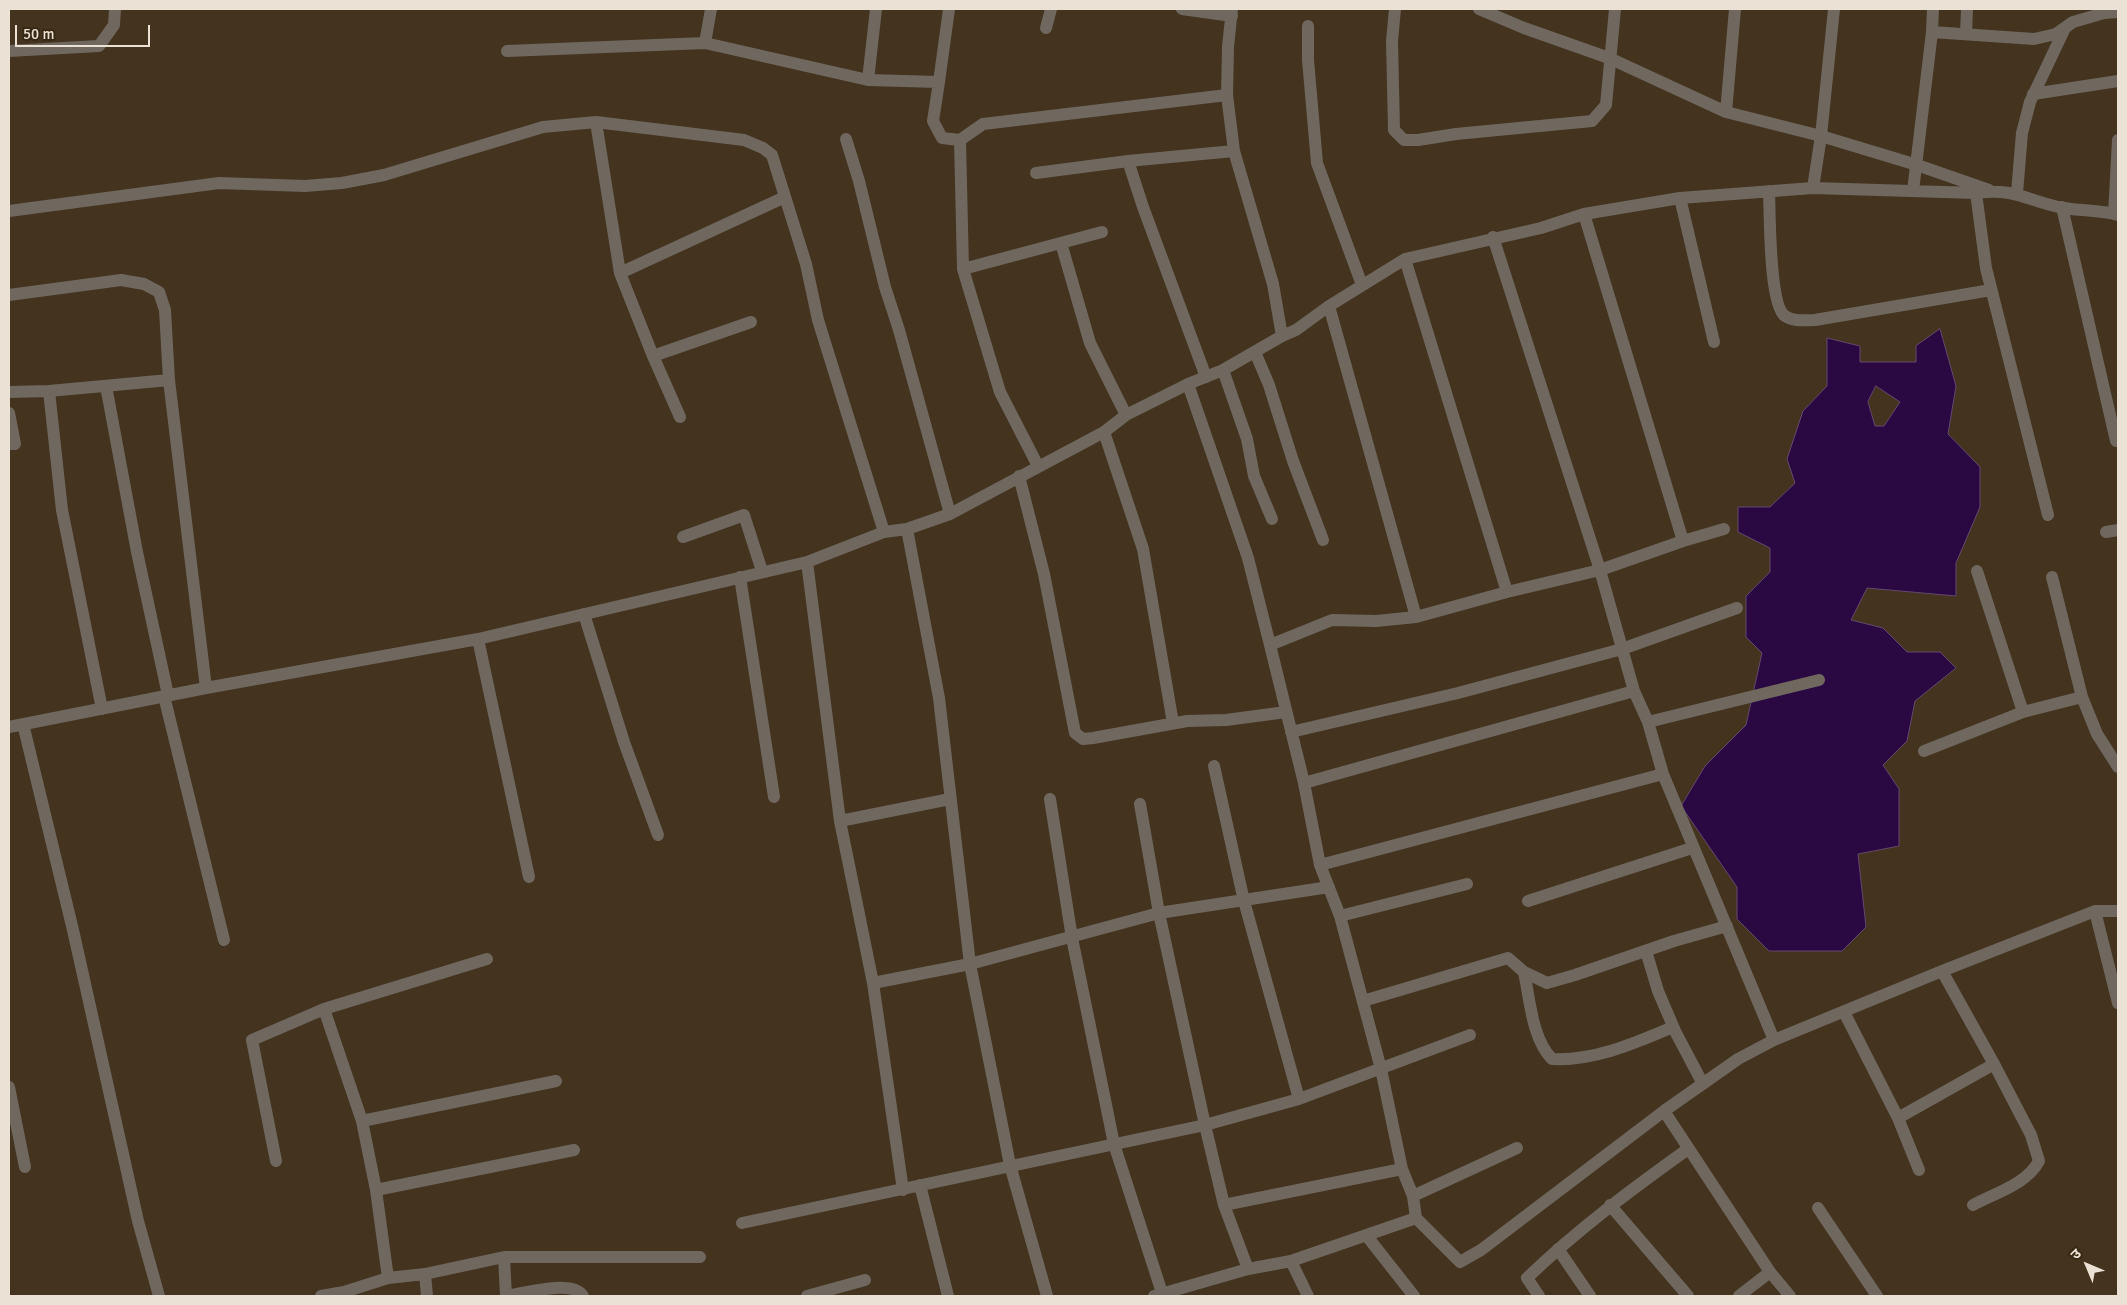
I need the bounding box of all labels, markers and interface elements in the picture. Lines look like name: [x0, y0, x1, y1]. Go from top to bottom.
scale bar: [18, 15, 152, 47]
text: 50 m: [23, 25, 54, 43]
north arrow: [2062, 1240, 2112, 1290]
text: उ: [2067, 1245, 2085, 1263]

